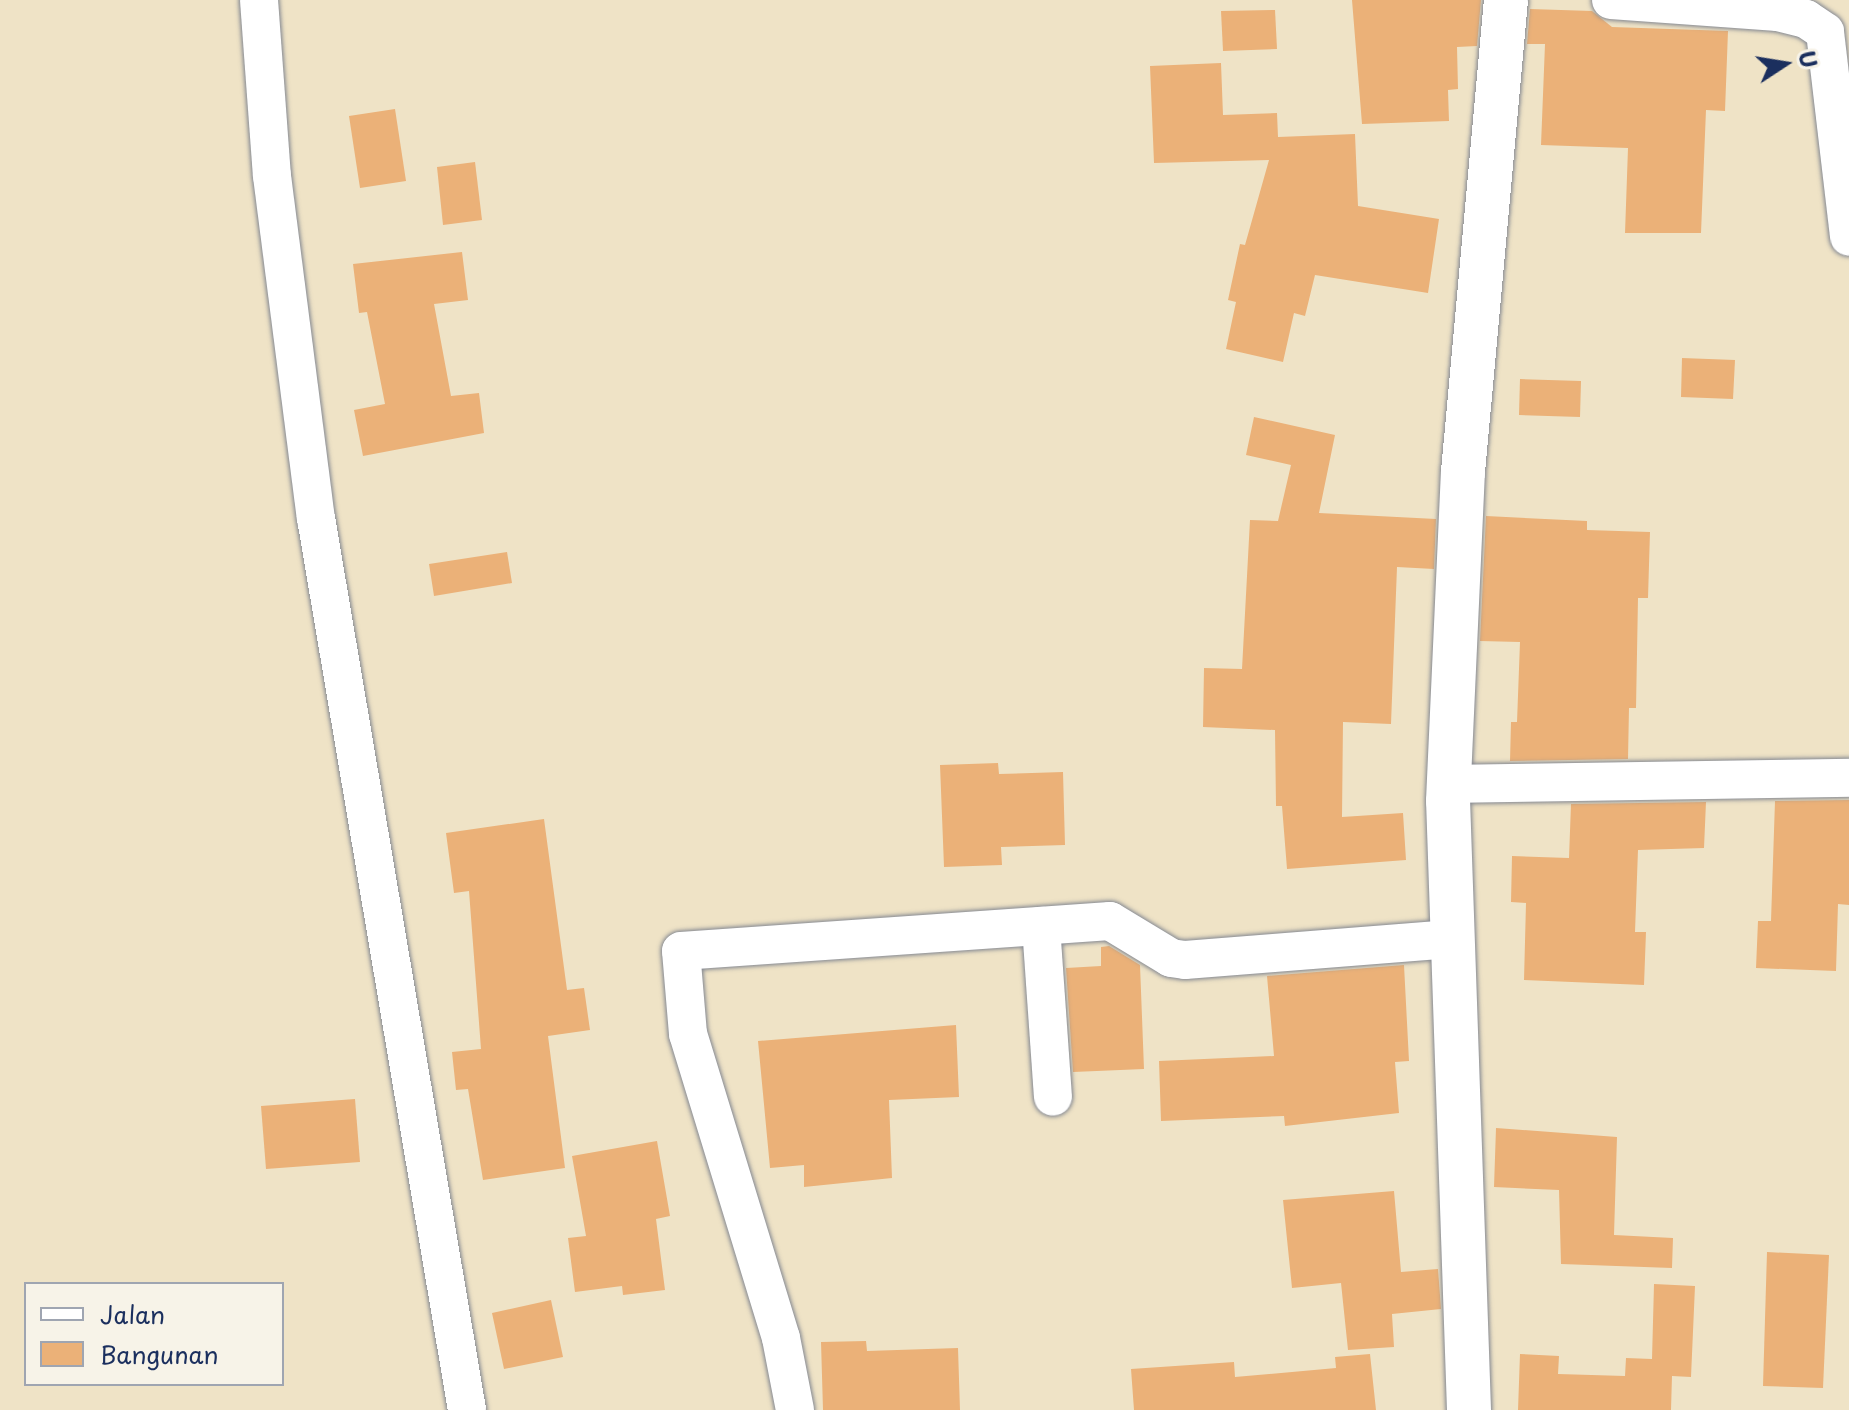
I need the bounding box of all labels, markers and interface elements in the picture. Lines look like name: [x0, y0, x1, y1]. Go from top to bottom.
north arrow: [1745, 24, 1825, 104]
text: U: [1791, 47, 1827, 71]
legend: [24, 1282, 284, 1386]
text: Jalan: [100, 1296, 165, 1332]
text: Bangunan: [100, 1336, 219, 1372]

